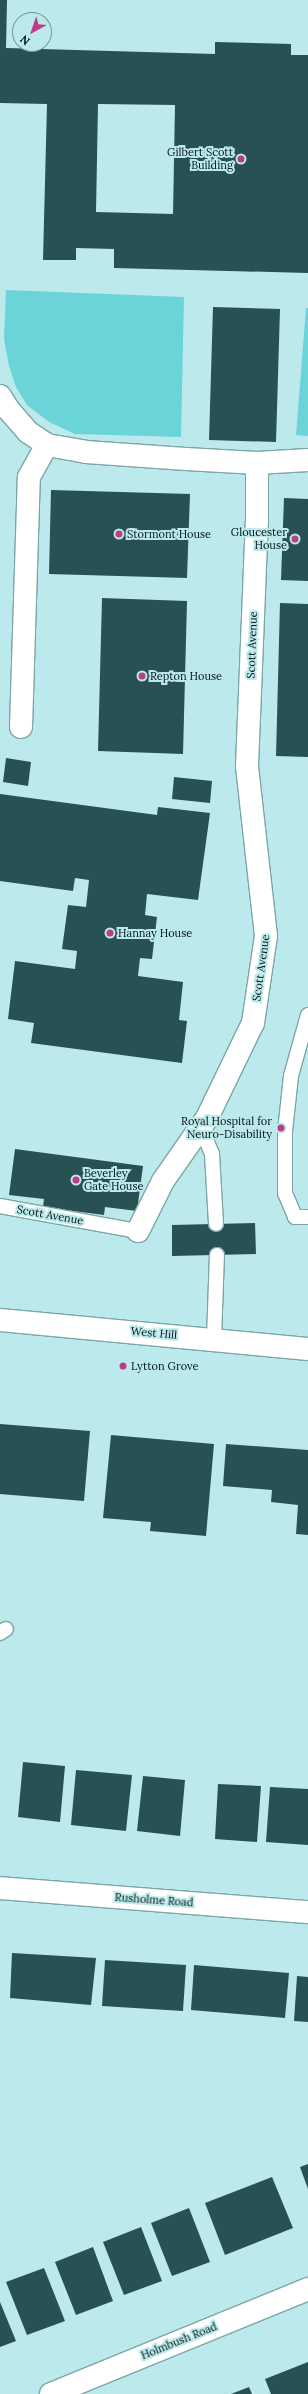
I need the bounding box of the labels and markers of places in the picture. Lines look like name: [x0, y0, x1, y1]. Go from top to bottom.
place label: Gilbert Scott Building: [167, 146, 233, 172]
marker: Gilbert Scott Building: [236, 154, 246, 164]
place label: Gloucester House: [231, 526, 287, 552]
place label: Stormont House: [127, 527, 211, 541]
marker: Stormont House: [114, 529, 124, 539]
marker: Gloucester House: [290, 534, 300, 544]
place label: Repton House: [150, 669, 222, 683]
marker: Repton House: [137, 671, 147, 681]
place label: Hannay House: [118, 926, 192, 940]
marker: Hannay House: [105, 928, 115, 938]
place label: Royal Hospital for Neuro-Disability: [181, 1115, 272, 1141]
marker: Royal Hospital for Neuro-Disability: [275, 1122, 287, 1134]
place label: Beverley Gate House: [84, 1167, 143, 1193]
marker: Beverley Gate House: [71, 1175, 81, 1185]
place label: Lytton Grove: [131, 1359, 198, 1373]
marker: Lytton Grove: [118, 1361, 128, 1371]

